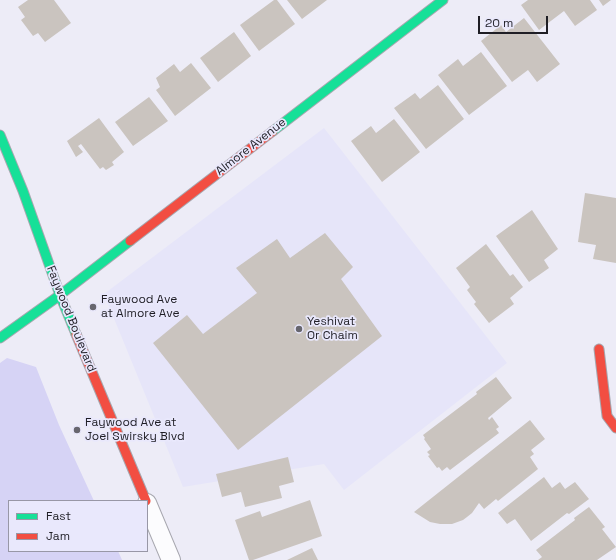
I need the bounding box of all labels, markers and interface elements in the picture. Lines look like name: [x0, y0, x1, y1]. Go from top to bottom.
scale bar: [480, 8, 550, 34]
text: 20 m: [485, 15, 513, 31]
street label: Almore Avenue: [213, 115, 289, 179]
street label: Faywood Boulevard: [43, 264, 99, 374]
place label: Faywood Ave at Almore Ave: [101, 293, 180, 321]
marker: Faywood Ave at Almore Ave: [88, 302, 98, 312]
place label: Yeshivat Or Chaim: [307, 315, 358, 343]
marker: Yeshivat Or Chaim: [294, 324, 304, 334]
place label: Faywood Ave at Joel Swirsky Blvd: [85, 416, 185, 444]
marker: Faywood Ave at Joel Swirsky Blvd: [72, 425, 82, 435]
legend: [8, 500, 148, 552]
text: Fast: [46, 508, 71, 524]
text: Jam: [46, 528, 70, 544]

